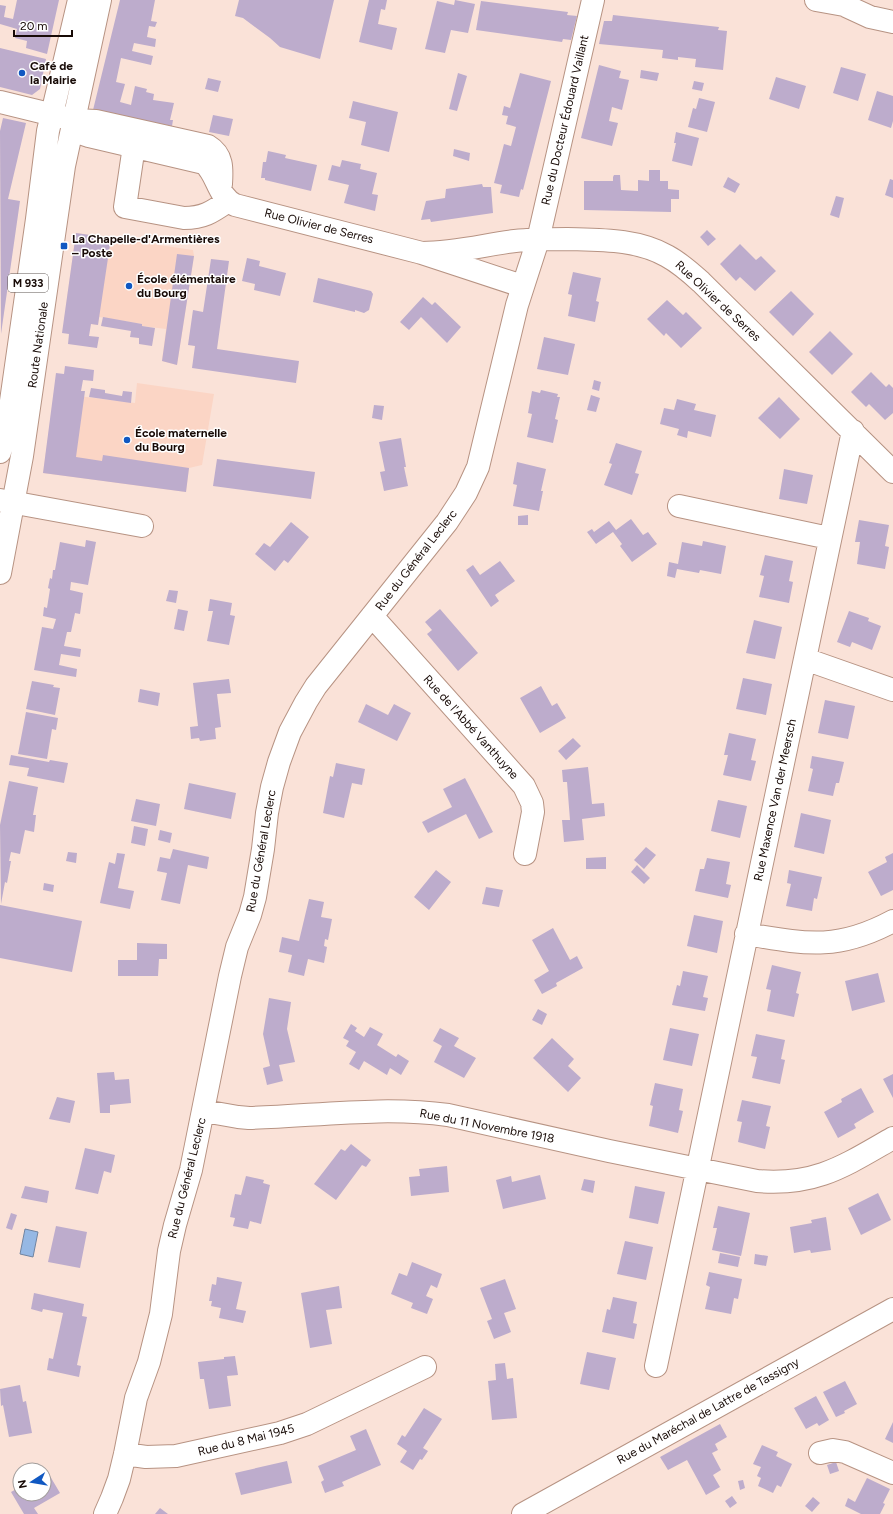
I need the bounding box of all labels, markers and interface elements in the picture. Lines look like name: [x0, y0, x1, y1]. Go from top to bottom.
scale bar: [14, 12, 72, 38]
text: 20 m: [20, 19, 48, 33]
street label: Rue du Docteur Édouard Vaillant: [539, 33, 592, 206]
place label: Café de la Mairie: [30, 59, 77, 87]
marker: Café de la Mairie: [17, 68, 27, 78]
street label: Rue Olivier de Serres: [263, 206, 375, 246]
place label: La Chapelle-d'Armentières – Poste: [72, 232, 220, 260]
marker: La Chapelle-d'Armentières – Poste: [59, 241, 69, 251]
street label: Rue Olivier de Serres: [672, 258, 764, 345]
place label: École élémentaire du Bourg: [137, 272, 236, 300]
road number: M 933: [8, 274, 48, 292]
marker: École élémentaire du Bourg: [124, 281, 134, 291]
street label: Route Nationale: [25, 301, 51, 389]
place label: École maternelle du Bourg: [135, 426, 227, 454]
marker: École maternelle du Bourg: [122, 435, 132, 445]
street label: Rue du Général Leclerc: [372, 506, 460, 613]
street label: Rue de l'Abbé Vanthuyne: [421, 672, 522, 782]
street label: Rue Maxence Van der Meersch: [751, 717, 799, 882]
street label: Rue du Général Leclerc: [243, 788, 279, 913]
street label: Rue du 11 Novembre 1918: [418, 1106, 556, 1146]
street label: Rue du Général Leclerc: [165, 1116, 209, 1240]
street label: Rue du Maréchal de Lattre de Tassigny: [614, 1355, 802, 1467]
street label: Rue du 8 Mai 1945: [196, 1421, 296, 1459]
north arrow: [12, 1462, 52, 1502]
text: N: [15, 1478, 30, 1489]

